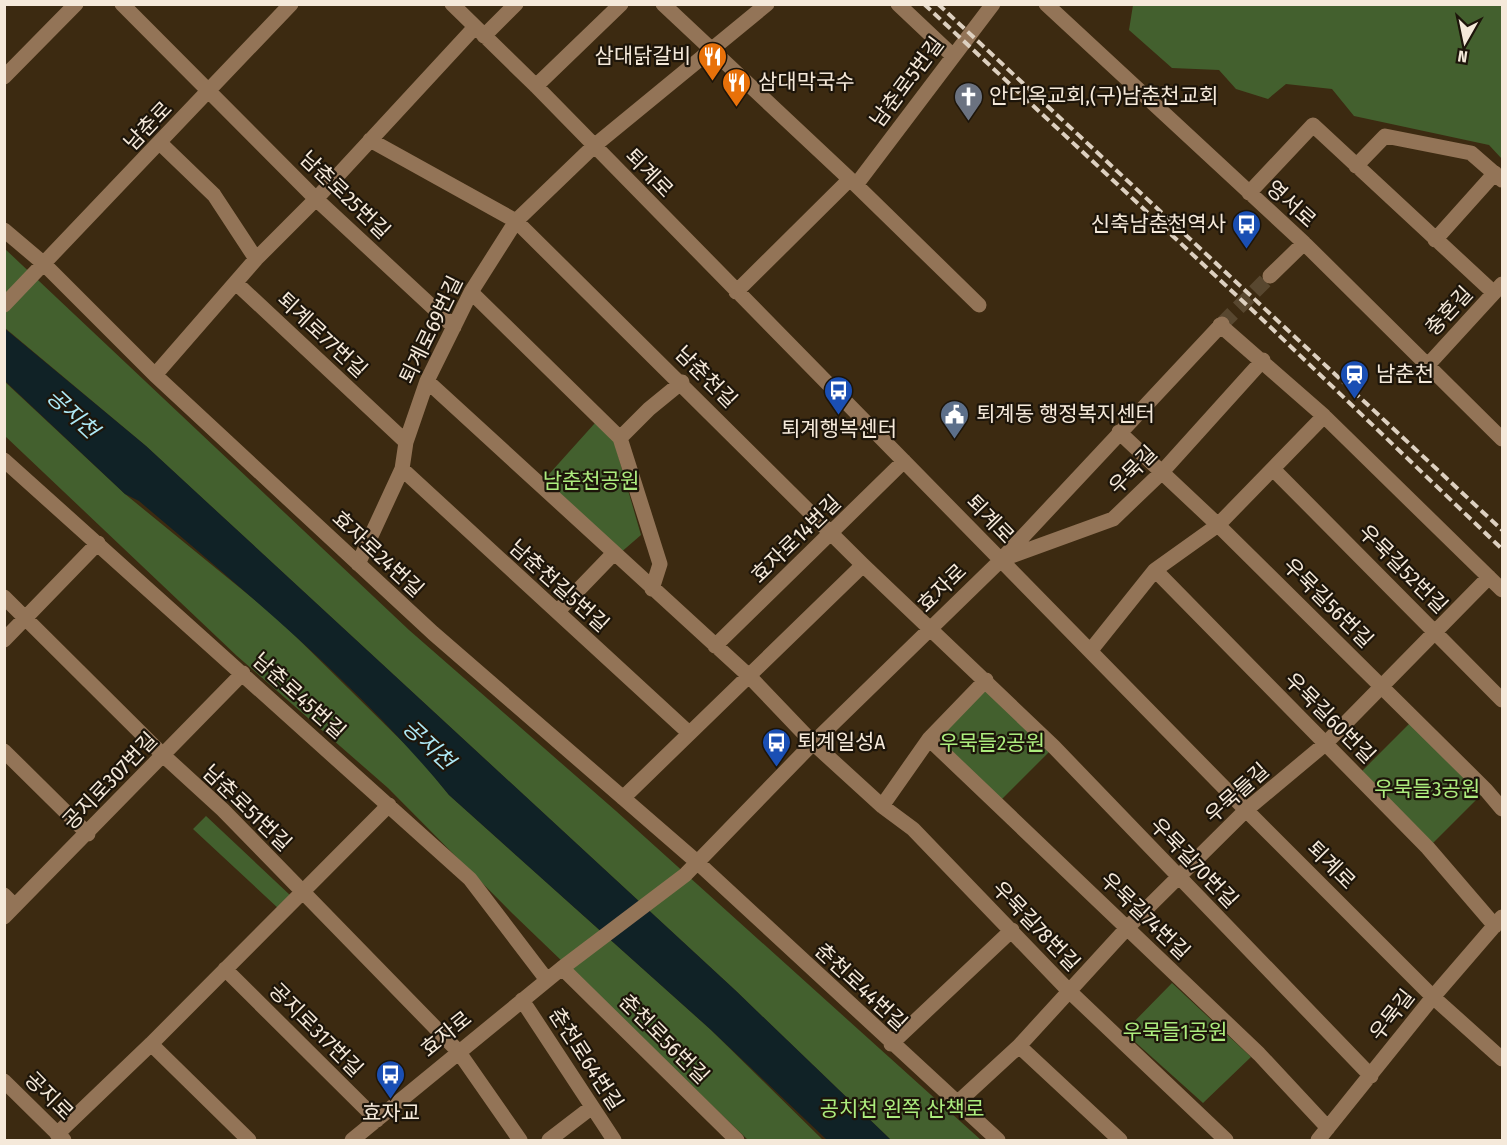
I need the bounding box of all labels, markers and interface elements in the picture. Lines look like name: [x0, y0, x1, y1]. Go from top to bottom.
north arrow: [1435, 12, 1495, 72]
street label: 남춘로5번길: [865, 32, 949, 132]
restaurant icon: 삼대닭갈비: [696, 40, 728, 82]
place label: 삼대닭갈비: [594, 43, 691, 69]
text: N: [1457, 46, 1469, 66]
restaurant icon: 삼대막국수: [721, 66, 753, 108]
place label: 삼대막국수: [758, 69, 855, 95]
church icon: 안디옥교회,(구)남춘천교회: [952, 80, 984, 122]
place label: 안디옥교회,(구)남춘천교회: [989, 83, 1218, 109]
street label: 남춘로: [119, 96, 177, 156]
street label: 퇴계로: [620, 143, 678, 203]
street label: 남춘로25번길: [294, 146, 396, 244]
street label: 영서로: [1261, 175, 1321, 233]
bus stop icon: 신축남춘천역사: [1231, 208, 1263, 250]
place label: 신축남춘천역사: [1091, 211, 1226, 237]
street label: 퇴계로69번길: [394, 272, 468, 388]
street label: 충혼길: [1420, 281, 1478, 341]
street label: 퇴계로77번길: [272, 287, 372, 383]
street label: 남춘천길: [669, 340, 743, 414]
station icon: 남춘천: [1339, 358, 1371, 400]
place label: 남춘천: [1376, 361, 1434, 387]
bus stop icon: 퇴계행복센터: [823, 374, 855, 416]
water label: 공지천: [41, 383, 106, 446]
public building icon: 퇴계동 행정복지센터: [939, 398, 971, 440]
place label: 퇴계동 행정복지센터: [976, 401, 1155, 427]
place label: 퇴계행복센터: [781, 416, 897, 442]
street label: 우묵길: [1103, 440, 1163, 500]
park label: 남춘천공원: [543, 468, 639, 494]
street label: 퇴계로: [961, 489, 1019, 549]
street label: 효자로14번길: [746, 490, 846, 588]
street label: 효자로24번길: [327, 505, 429, 603]
street label: 우묵길52번길: [1353, 519, 1453, 619]
street label: 남춘천길5번길: [504, 534, 614, 638]
street label: 우묵길56번길: [1278, 553, 1378, 653]
street label: 효자로: [912, 559, 972, 617]
street label: 남춘로45번길: [247, 647, 351, 745]
street label: 우묵길60번길: [1279, 667, 1381, 769]
water label: 공지천: [397, 714, 462, 777]
bus stop icon: 퇴계일성A: [760, 726, 792, 768]
street label: 공지로307번길: [57, 727, 163, 835]
place label: 퇴계일성A: [797, 729, 885, 755]
park label: 우묵들2공원: [939, 730, 1045, 756]
street label: 우묵들길: [1200, 757, 1274, 829]
street label: 남춘로51번길: [197, 759, 297, 857]
park label: 우묵들3공원: [1374, 776, 1480, 802]
street label: 우묵길70번길: [1144, 812, 1244, 914]
street label: 퇴계로: [1301, 835, 1361, 895]
street label: 우묵길74번길: [1095, 867, 1195, 965]
street label: 우묵길78번길: [987, 876, 1085, 976]
street label: 춘천로44번길: [809, 938, 913, 1036]
street label: 공지로317번길: [264, 978, 368, 1082]
street label: 우묵길: [1364, 984, 1420, 1046]
street label: 춘천로56번길: [614, 989, 714, 1089]
street label: 춘천로64번길: [543, 1003, 629, 1115]
street label: 효자로: [415, 1006, 477, 1062]
park label: 우묵들1공원: [1123, 1019, 1227, 1045]
bus stop icon: 효자교: [375, 1058, 407, 1100]
street label: 공지로: [19, 1066, 79, 1126]
park label: 공치천 왼쪽 산책로: [820, 1096, 984, 1122]
place label: 효자교: [362, 1100, 420, 1126]

